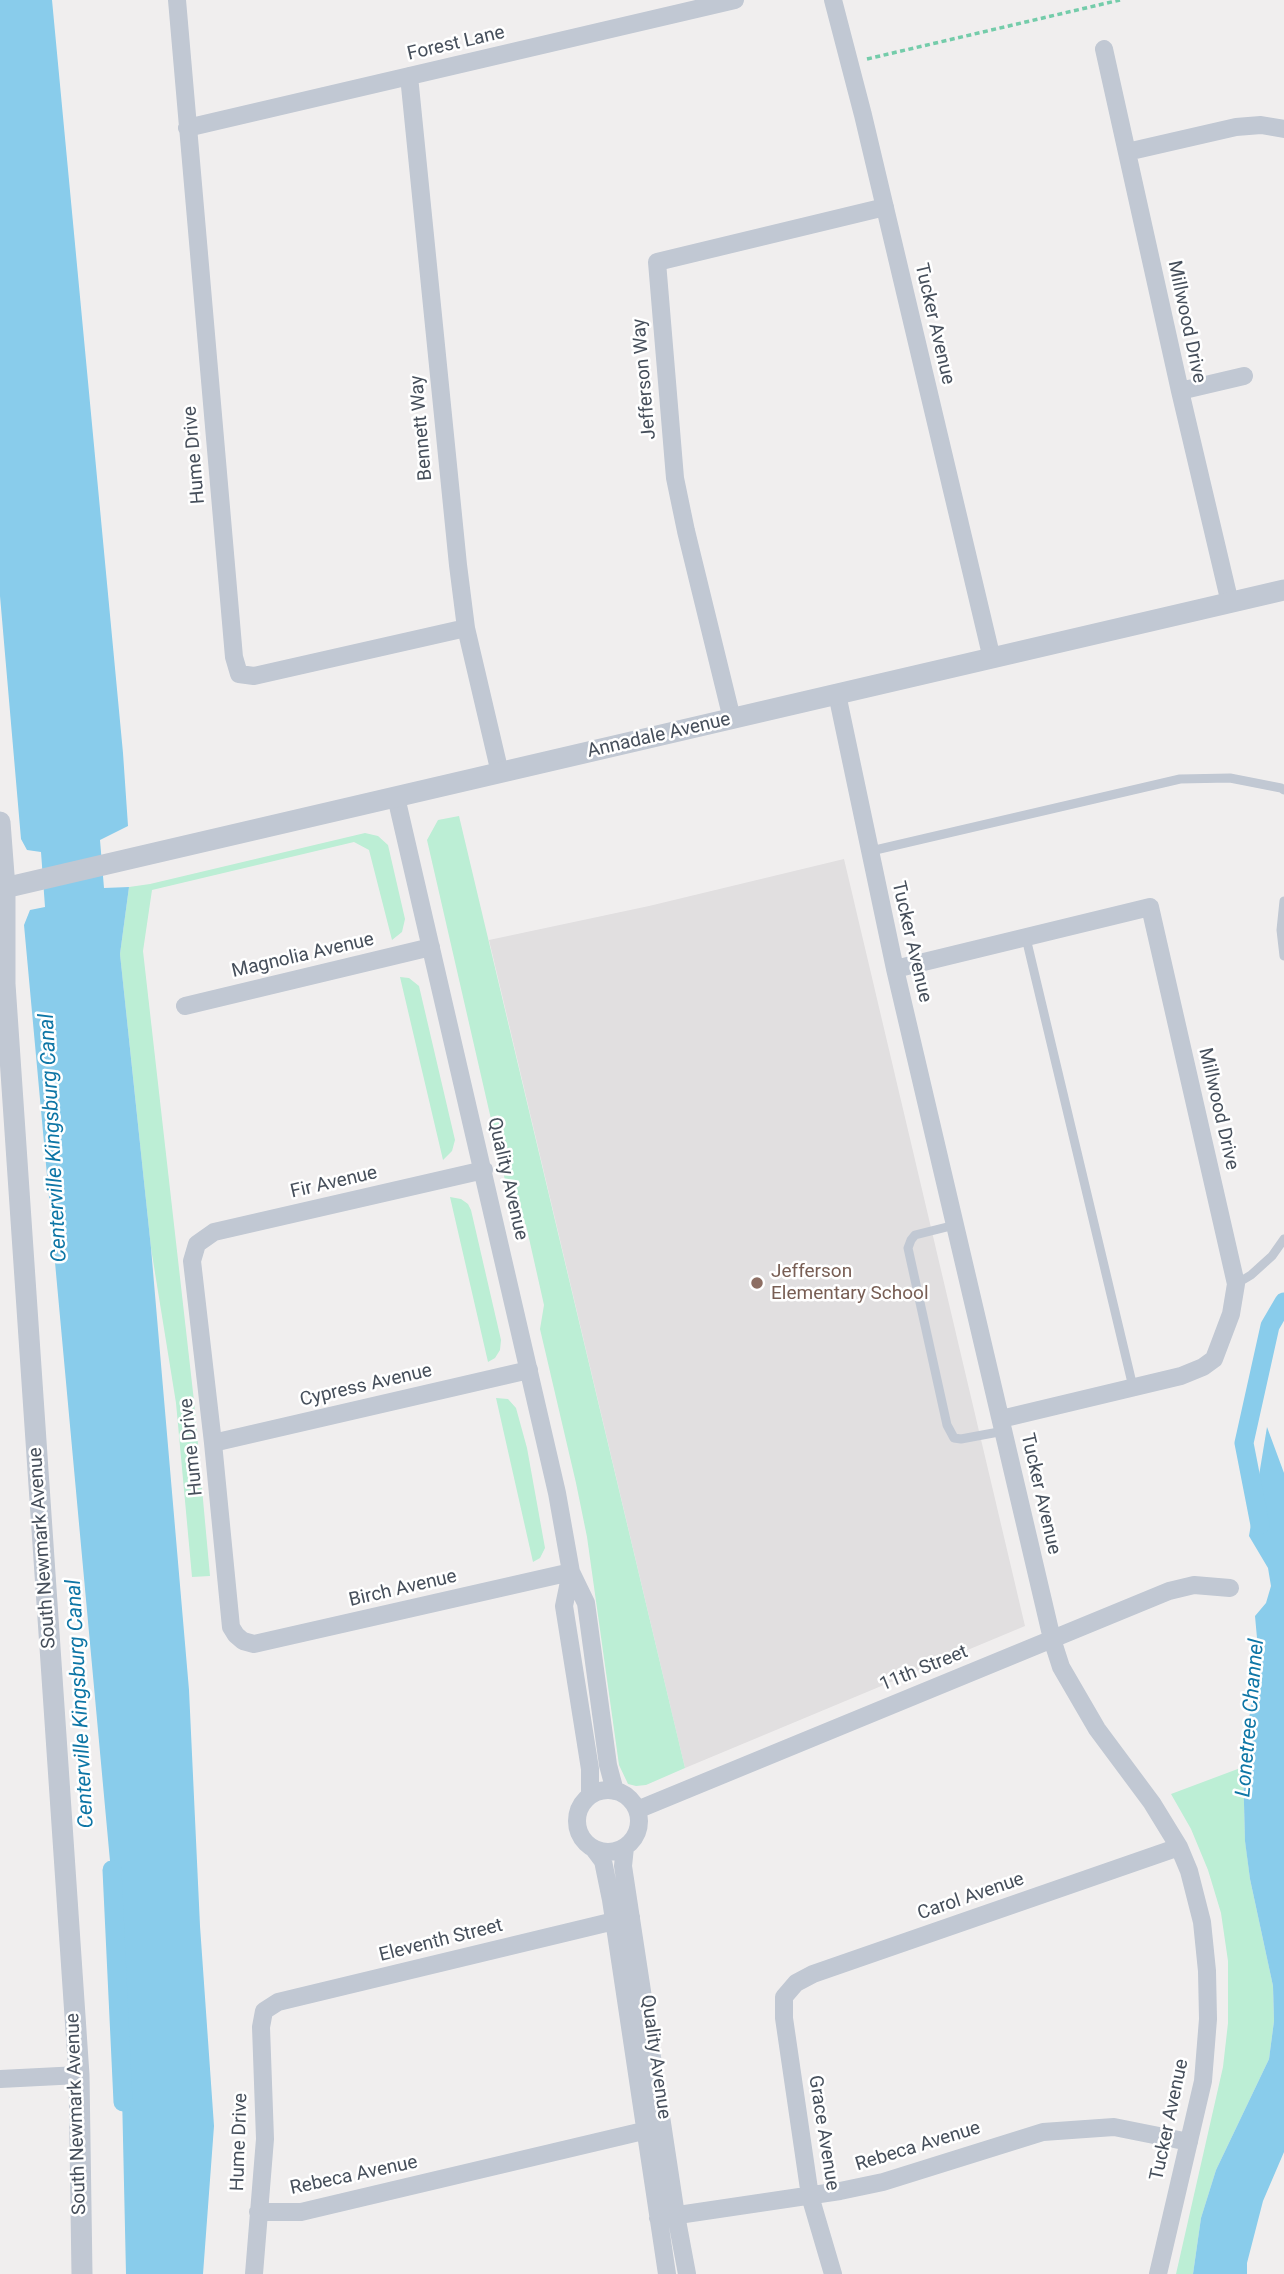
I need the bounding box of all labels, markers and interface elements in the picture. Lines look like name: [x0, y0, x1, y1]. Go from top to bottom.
street label: Forest Lane: [405, 22, 507, 66]
street label: Millwood Drive: [1162, 259, 1210, 385]
street label: Tucker Avenue: [909, 261, 959, 387]
street label: Jefferson Way: [628, 317, 662, 441]
street label: Bennett Way: [406, 374, 438, 482]
street label: Hume Drive: [179, 405, 211, 505]
street label: Annadale Avenue: [585, 708, 733, 764]
street label: Tucker Avenue: [886, 879, 936, 1005]
street label: Magnolia Avenue: [230, 929, 376, 983]
water label: Centerville Kingsburg Canal: [35, 1013, 73, 1263]
street label: Millwood Drive: [1193, 1046, 1243, 1172]
street label: Quality Avenue: [482, 1115, 532, 1243]
street label: Fir Avenue: [288, 1162, 380, 1204]
place label: Jefferson Elementary School: [771, 1261, 929, 1305]
marker: Jefferson Elementary School: [749, 1275, 765, 1291]
street label: Cypress Avenue: [298, 1360, 434, 1412]
street label: Hume Drive: [176, 1397, 208, 1497]
street label: Tucker Avenue: [1015, 1431, 1065, 1557]
street label: South Newmark Avenue: [25, 1447, 61, 1649]
street label: Birch Avenue: [347, 1566, 459, 1612]
water label: Centerville Kingsburg Canal: [62, 1579, 100, 1829]
water label: Lonetree Channel: [1232, 1638, 1270, 1798]
street label: 11th Street: [877, 1641, 971, 1697]
street label: Carol Avenue: [915, 1868, 1027, 1926]
street label: Eleventh Street: [377, 1915, 505, 1967]
street label: Quality Avenue: [635, 1993, 675, 2121]
street label: South Newmark Avenue: [62, 2013, 92, 2215]
street label: Tucker Avenue: [1146, 2057, 1194, 2183]
street label: Grace Avenue: [803, 2074, 843, 2192]
street label: Hume Drive: [227, 2093, 253, 2191]
street label: Rebeca Avenue: [853, 2117, 983, 2177]
street label: Rebeca Avenue: [288, 2151, 420, 2201]

